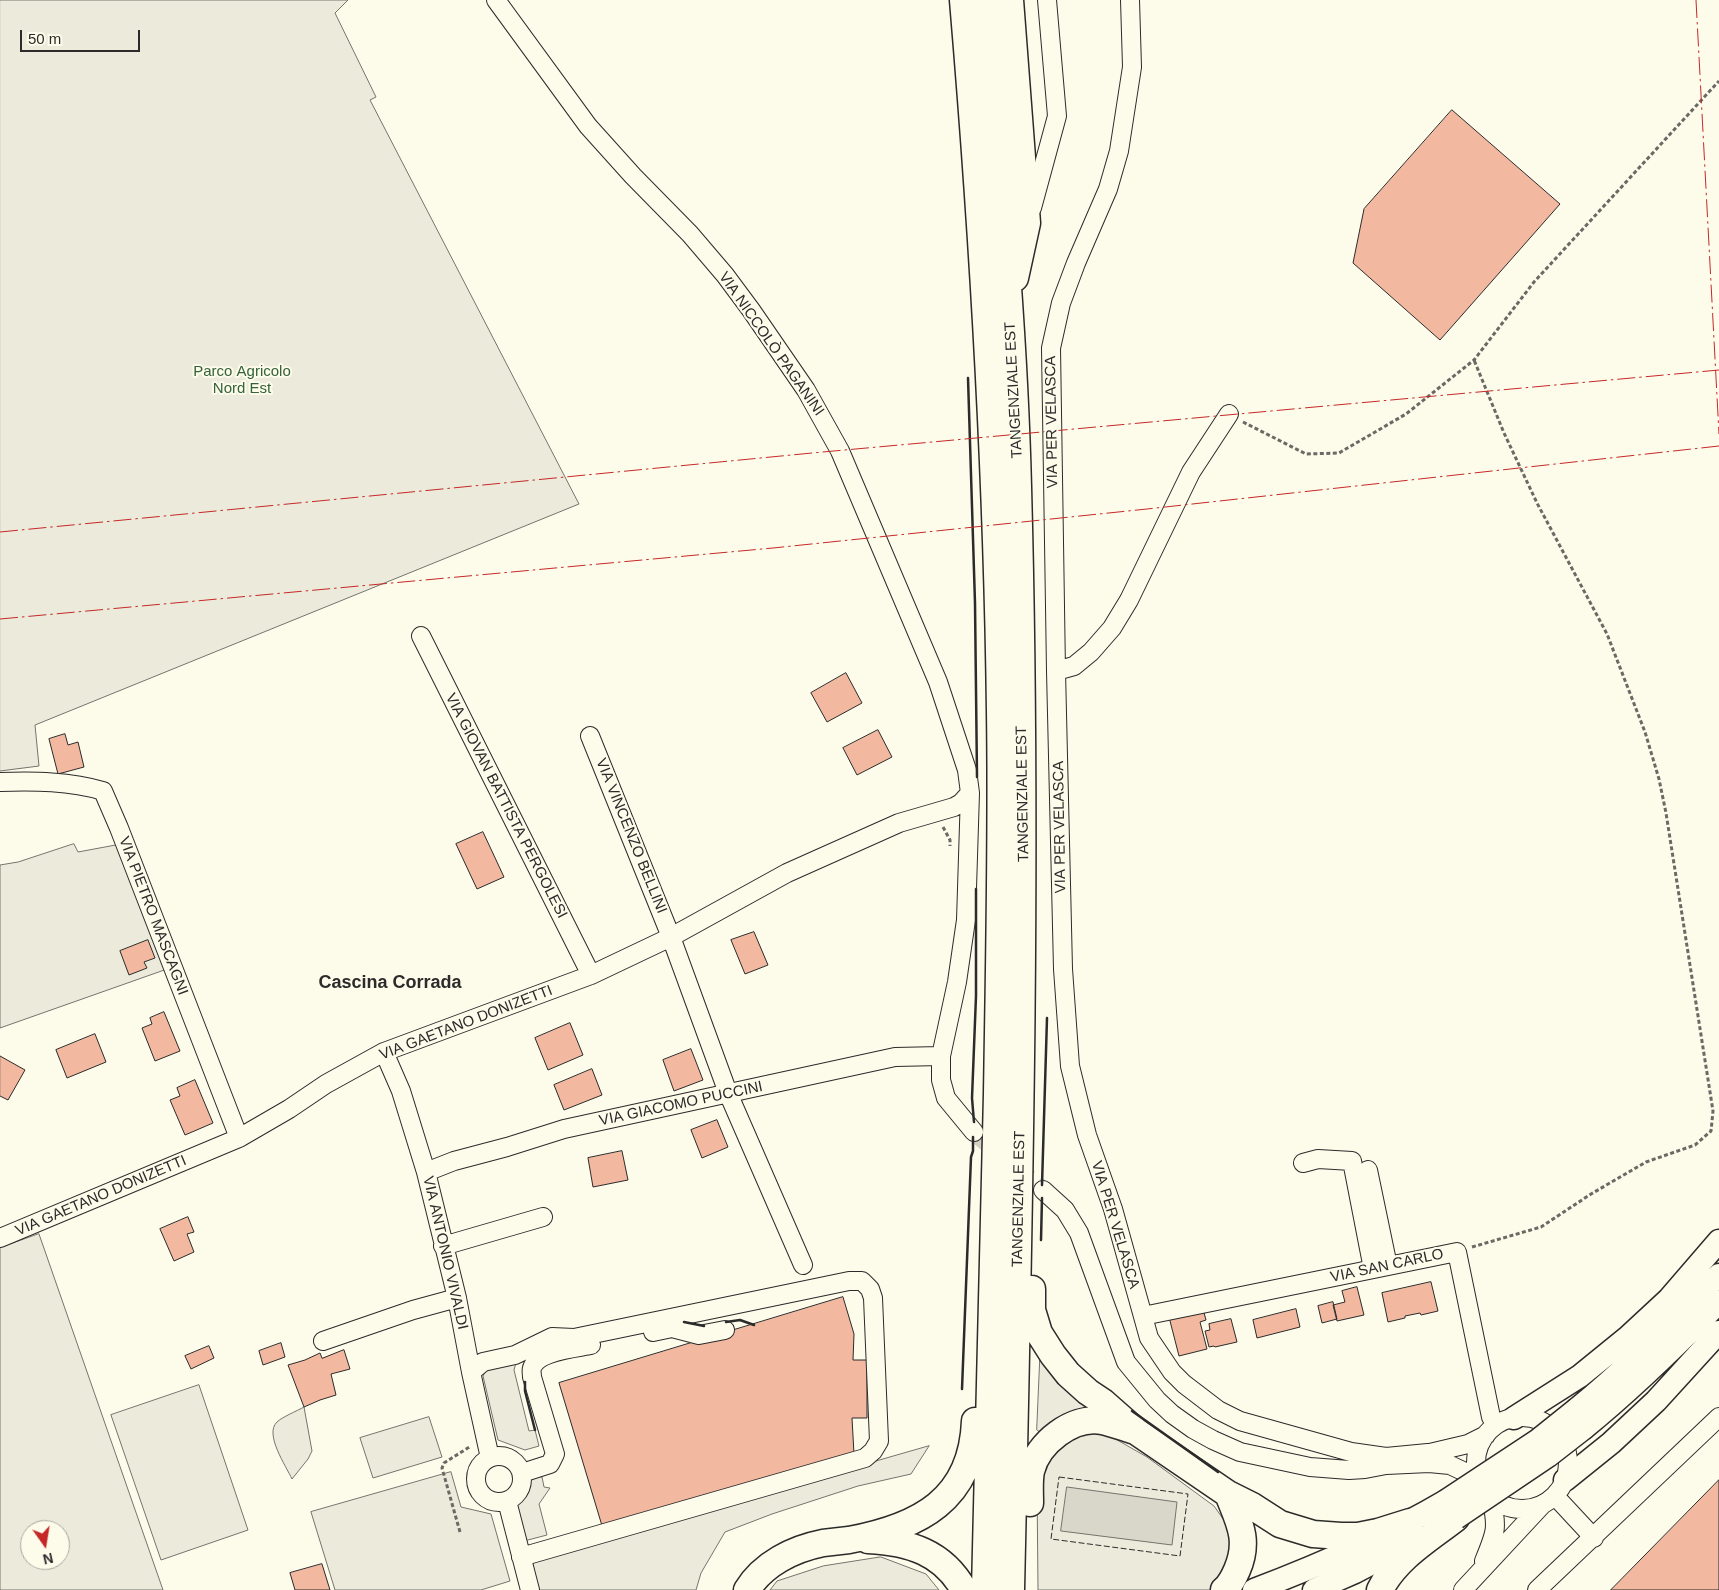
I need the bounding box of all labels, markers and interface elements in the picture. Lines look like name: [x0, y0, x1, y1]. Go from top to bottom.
scale bar: [22, 20, 142, 52]
text: 50 m: [28, 30, 61, 47]
street label: VIA NICCOLÒ PAGANINI: [714, 269, 828, 419]
street label: TANGENZIALE EST: [1001, 321, 1027, 459]
street label: VIA PER VELASCA: [1042, 356, 1062, 488]
park label: Parco Agricolo Nord Est: [193, 363, 291, 398]
street label: VIA GIOVAN BATTISTA PERGOLESI: [441, 691, 571, 921]
street label: TANGENZIALE EST: [1013, 726, 1033, 862]
street label: VIA VINCENZO BELLINI: [592, 756, 670, 916]
street label: VIA PER VELASCA: [1050, 761, 1070, 893]
street label: VIA PIETRO MASCAGNI: [114, 834, 192, 998]
district label: Cascina Corrada: [318, 972, 462, 994]
street label: VIA GAETANO DONIZETTI: [377, 982, 555, 1064]
street label: VIA GIACOMO PUCCINI: [598, 1078, 764, 1130]
street label: TANGENZIALE EST: [1009, 1131, 1029, 1267]
street label: VIA GAETANO DONIZETTI: [13, 1152, 189, 1240]
street label: VIA PER VELASCA: [1087, 1159, 1143, 1291]
street label: VIA ANTONIO VIVALDI: [419, 1174, 471, 1332]
street label: VIA SAN CARLO: [1329, 1245, 1445, 1287]
north arrow: [20, 1520, 70, 1570]
text: N: [41, 1550, 55, 1568]

